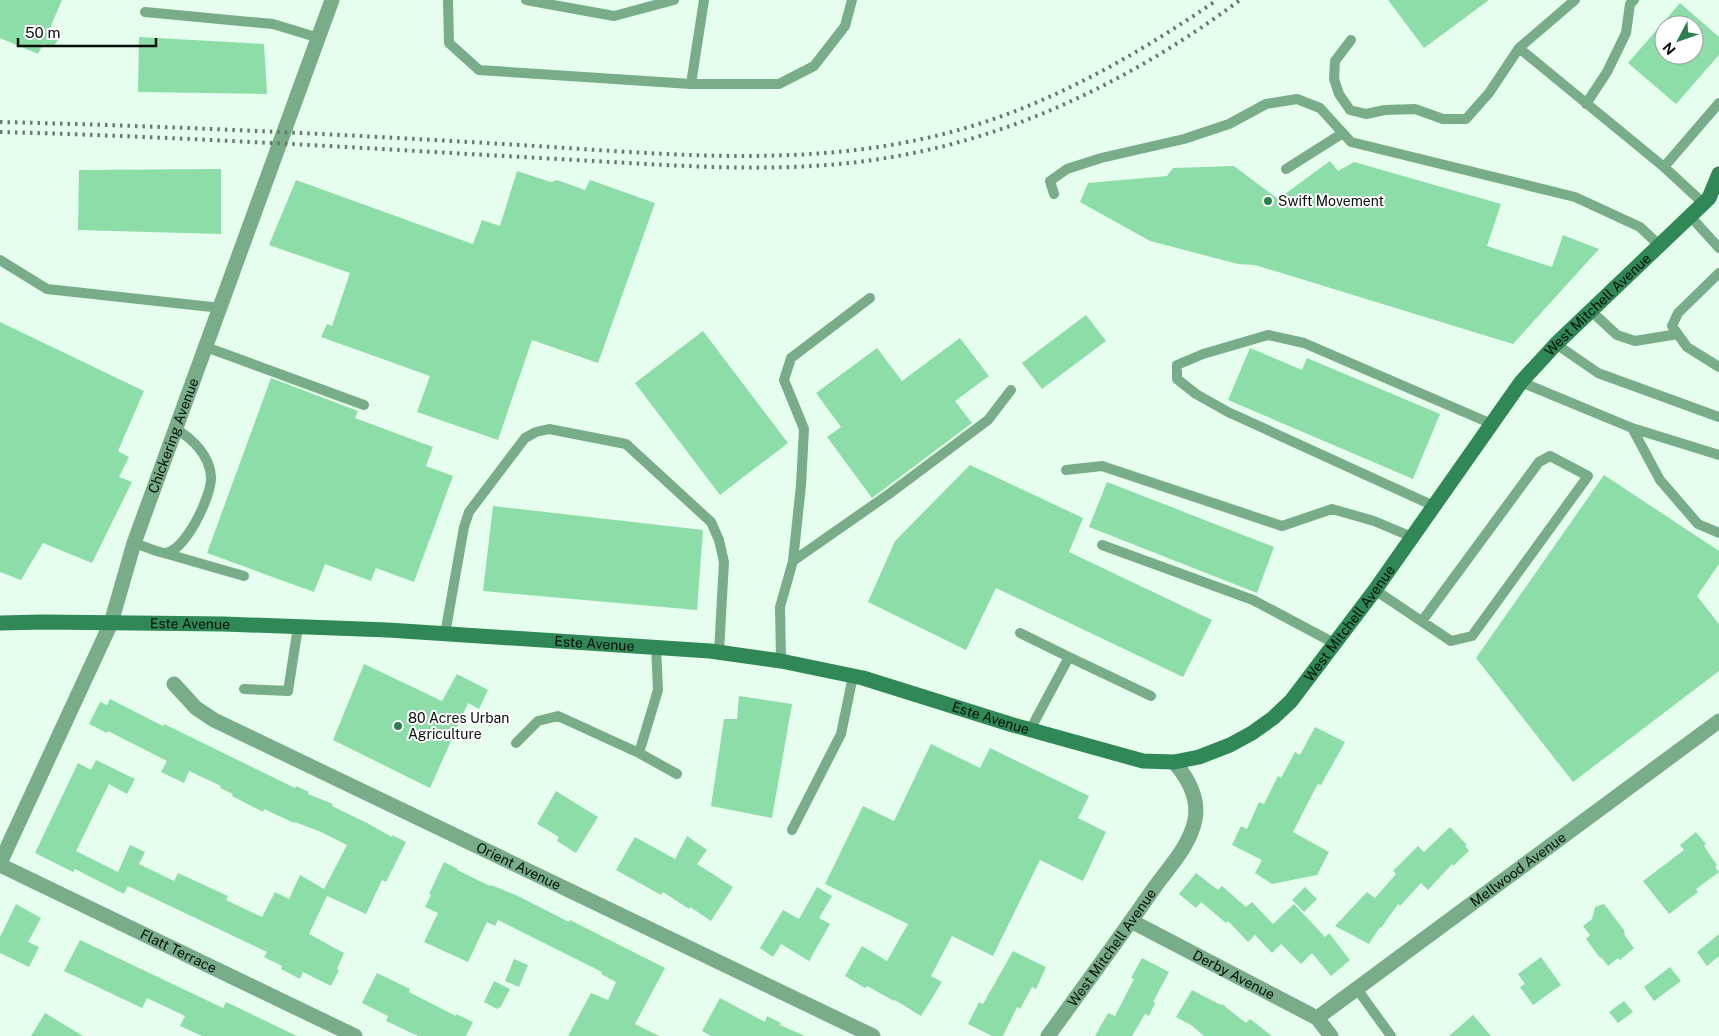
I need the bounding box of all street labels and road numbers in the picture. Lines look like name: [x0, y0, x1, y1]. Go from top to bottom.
street label: West Mitchell Avenue: [1541, 250, 1654, 359]
street label: Chickering Avenue: [145, 376, 202, 495]
street label: West Mitchell Avenue: [1301, 562, 1398, 684]
street label: Este Avenue: [150, 615, 230, 632]
street label: Este Avenue: [554, 633, 635, 654]
street label: Este Avenue: [950, 698, 1031, 737]
street label: Mellwood Avenue: [1467, 829, 1569, 910]
street label: Orient Avenue: [474, 839, 564, 893]
street label: West Mitchell Avenue: [1064, 886, 1159, 1010]
street label: Flatt Terrace: [138, 926, 219, 976]
street label: Derby Avenue: [1190, 947, 1278, 1003]

